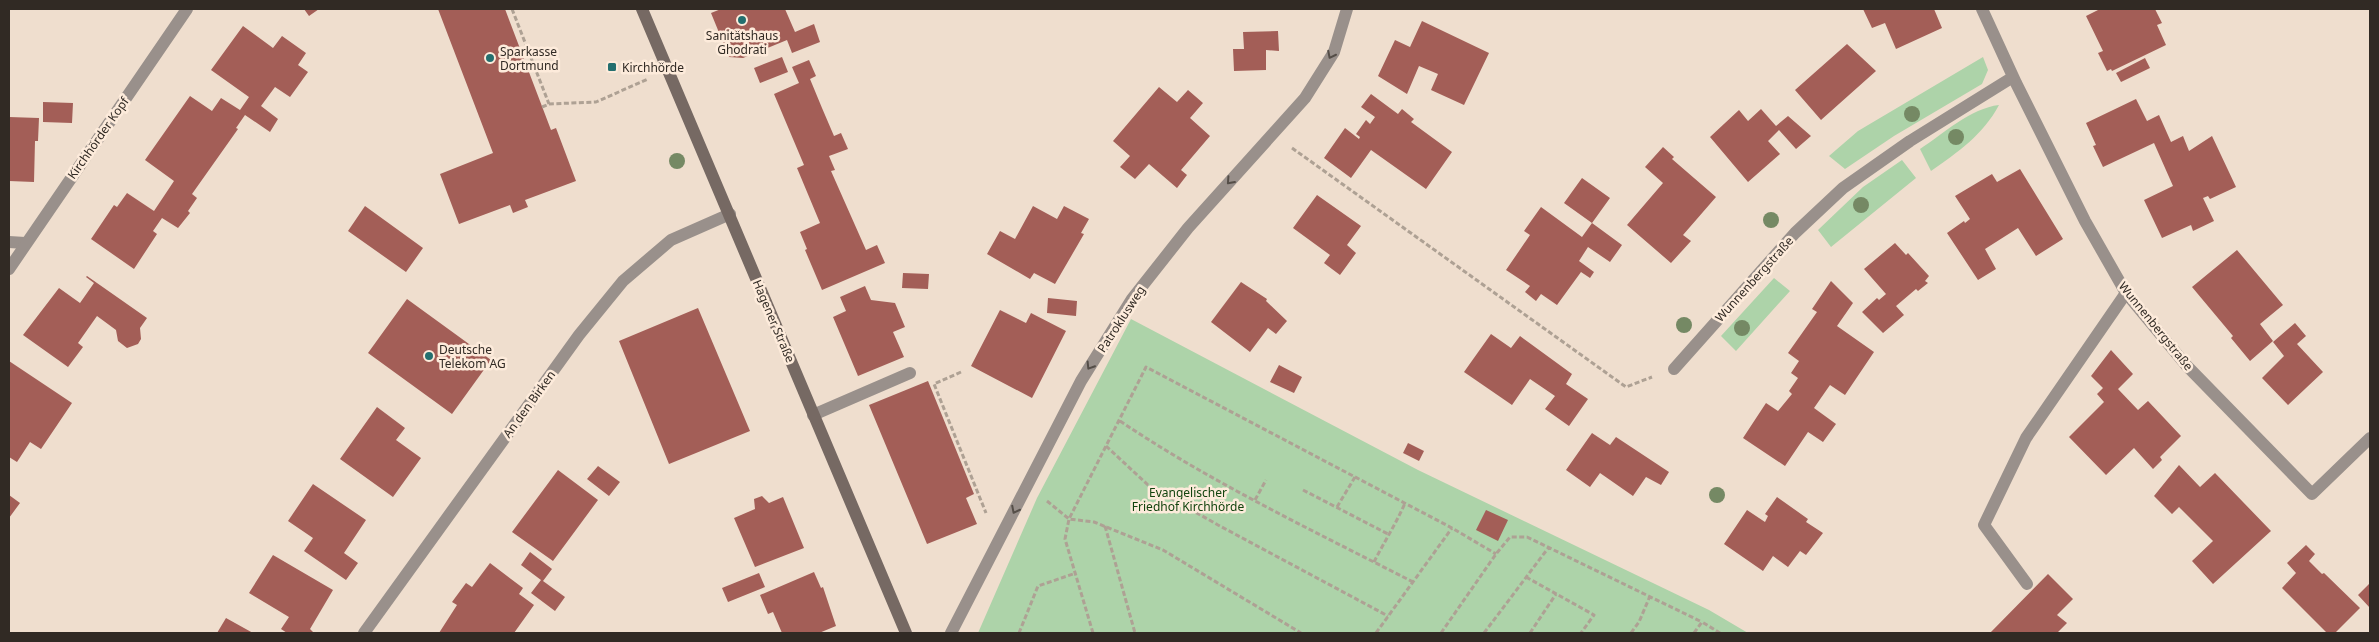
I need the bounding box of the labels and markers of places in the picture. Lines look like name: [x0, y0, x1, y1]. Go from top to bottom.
marker: Sanitätshaus Ghodrati: [736, 14, 748, 26]
place label: Sanitätshaus Ghodrati: [706, 27, 778, 58]
place label: Sparkasse Dortmund: [500, 43, 559, 74]
marker: Sparkasse Dortmund: [484, 52, 496, 64]
place label: Kirchhörde: [622, 59, 684, 76]
marker: Kirchhörde: [606, 61, 618, 73]
place label: Deutsche Telekom AG: [439, 341, 506, 372]
marker: Deutsche Telekom AG: [423, 350, 435, 362]

